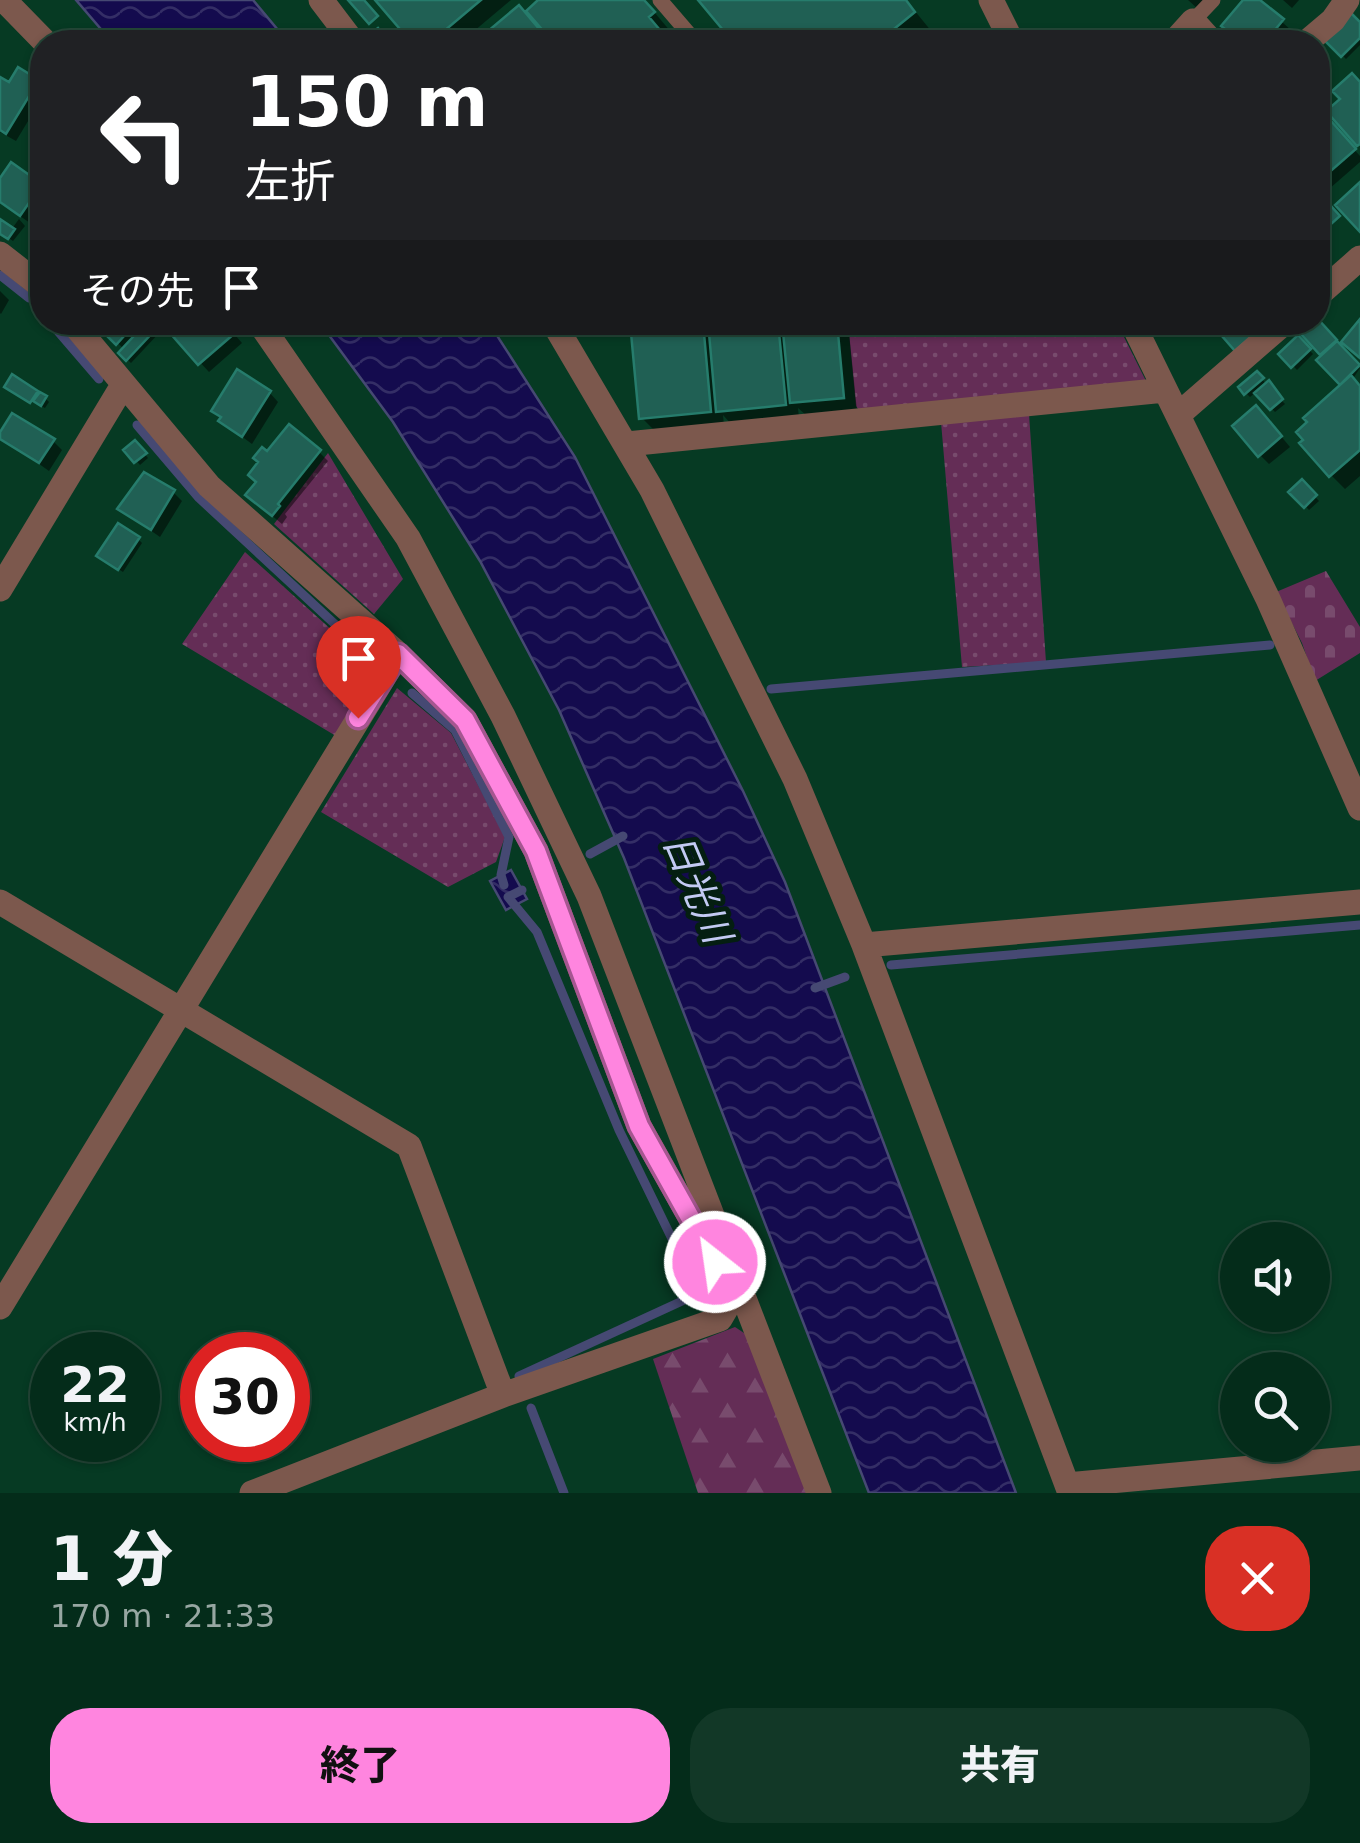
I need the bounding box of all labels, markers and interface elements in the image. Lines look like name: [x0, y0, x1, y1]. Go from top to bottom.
text: 150 m: [245, 61, 488, 143]
icon: left: [80, 70, 210, 200]
text: 左折: [245, 155, 335, 208]
icon: arrive: [214, 260, 269, 315]
text: その先: [80, 269, 194, 313]
pin: [316, 616, 401, 719]
icon: arrive: [331, 631, 386, 686]
water label: 日光川: [654, 827, 741, 953]
position arrow: [663, 1210, 767, 1314]
map controls: [1220, 1222, 1330, 1462]
button: sound: [1220, 1222, 1330, 1332]
speed limit sign: 30: [180, 1332, 310, 1462]
button: search: [1220, 1352, 1330, 1462]
text: 22: [60, 1356, 130, 1414]
text: km/h: [63, 1408, 127, 1437]
text: 1 分: [50, 1524, 173, 1594]
button: close: [1205, 1526, 1310, 1631]
text: 170 m · 21:33: [50, 1597, 275, 1635]
button: 終了: [50, 1708, 670, 1823]
button: 共有: [690, 1708, 1310, 1823]

